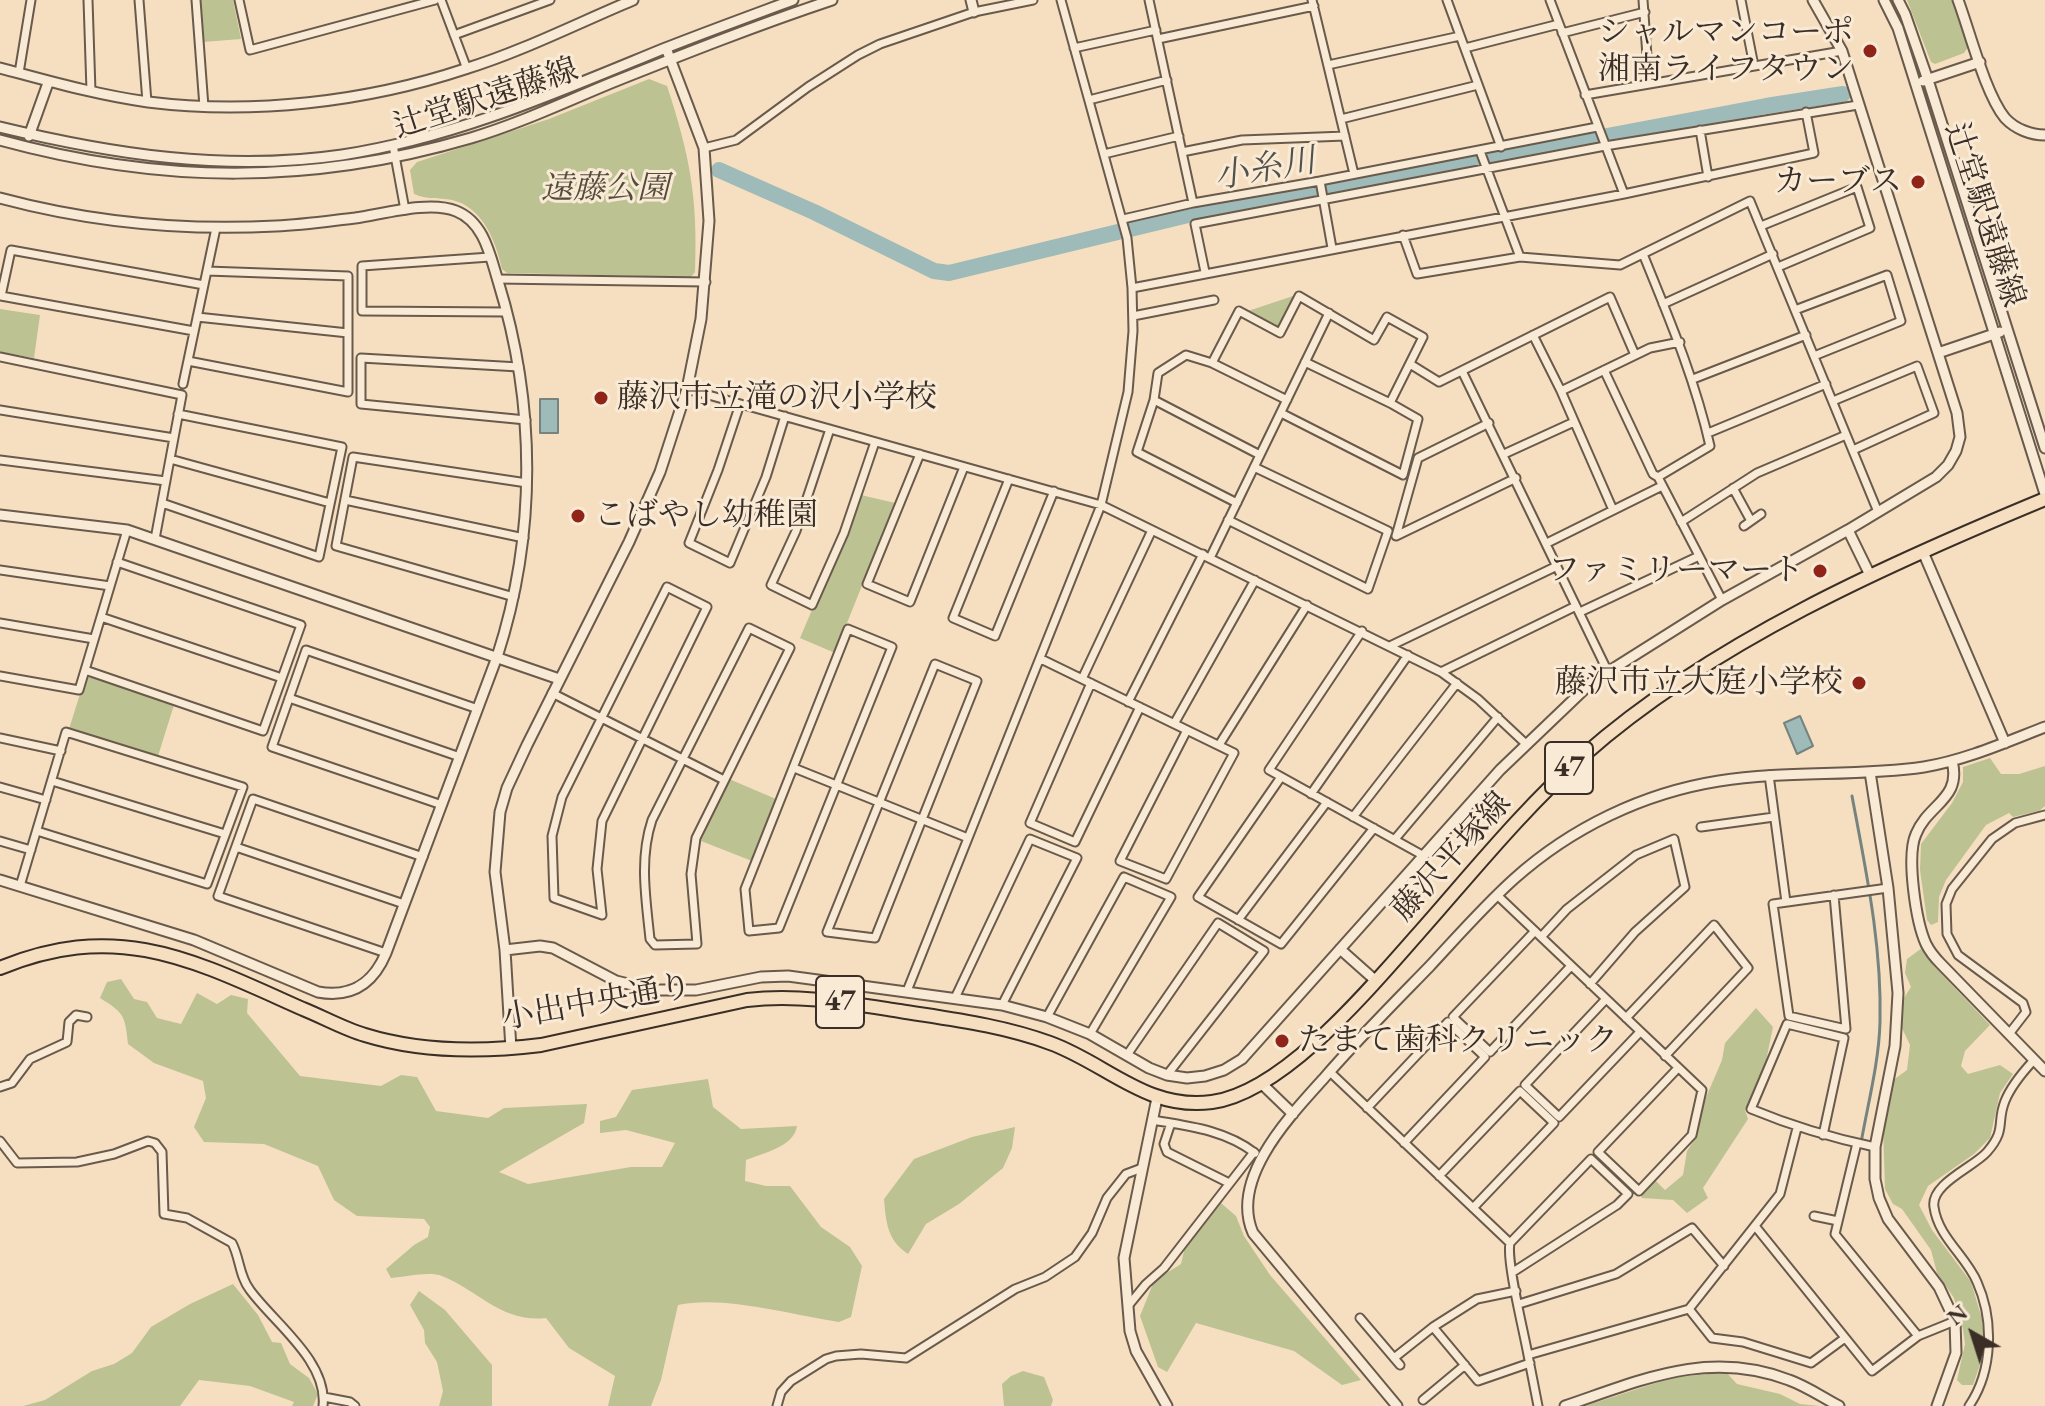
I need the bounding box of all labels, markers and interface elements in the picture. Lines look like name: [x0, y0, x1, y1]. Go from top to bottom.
place label: シャルマンコーポ 湘南ライフタウン: [1598, 14, 1854, 89]
marker: シャルマンコーポ 湘南ライフタウン: [1861, 42, 1879, 60]
street label: 辻堂駅遠藤線: [389, 51, 583, 147]
street label: 辻堂駅遠藤線: [1936, 118, 2032, 312]
water label: 小糸川: [1211, 141, 1319, 199]
place label: カーブス: [1774, 163, 1902, 201]
park label: 遠藤公園: [541, 170, 669, 208]
marker: カーブス: [1909, 173, 1927, 191]
place label: 藤沢市立滝の沢小学校: [617, 379, 937, 417]
marker: 藤沢市立滝の沢小学校: [592, 389, 610, 407]
place label: こばやし幼稚園: [594, 497, 818, 535]
marker: こばやし幼稚園: [569, 507, 587, 525]
place label: ファミリーマート: [1548, 552, 1804, 590]
marker: ファミリーマート: [1811, 562, 1829, 580]
place label: 藤沢市立大庭小学校: [1555, 664, 1843, 702]
marker: 藤沢市立大庭小学校: [1850, 674, 1868, 692]
road number: 47: [1545, 742, 1593, 794]
street label: 藤沢平塚線: [1384, 785, 1520, 929]
street label: 小出中央通り: [499, 967, 695, 1039]
road number: 47: [816, 976, 864, 1028]
place label: たまて歯科クリニック: [1298, 1022, 1618, 1060]
marker: たまて歯科クリニック: [1273, 1032, 1291, 1050]
north arrow: [1933, 1294, 2013, 1374]
text: N: [1942, 1298, 1974, 1332]

